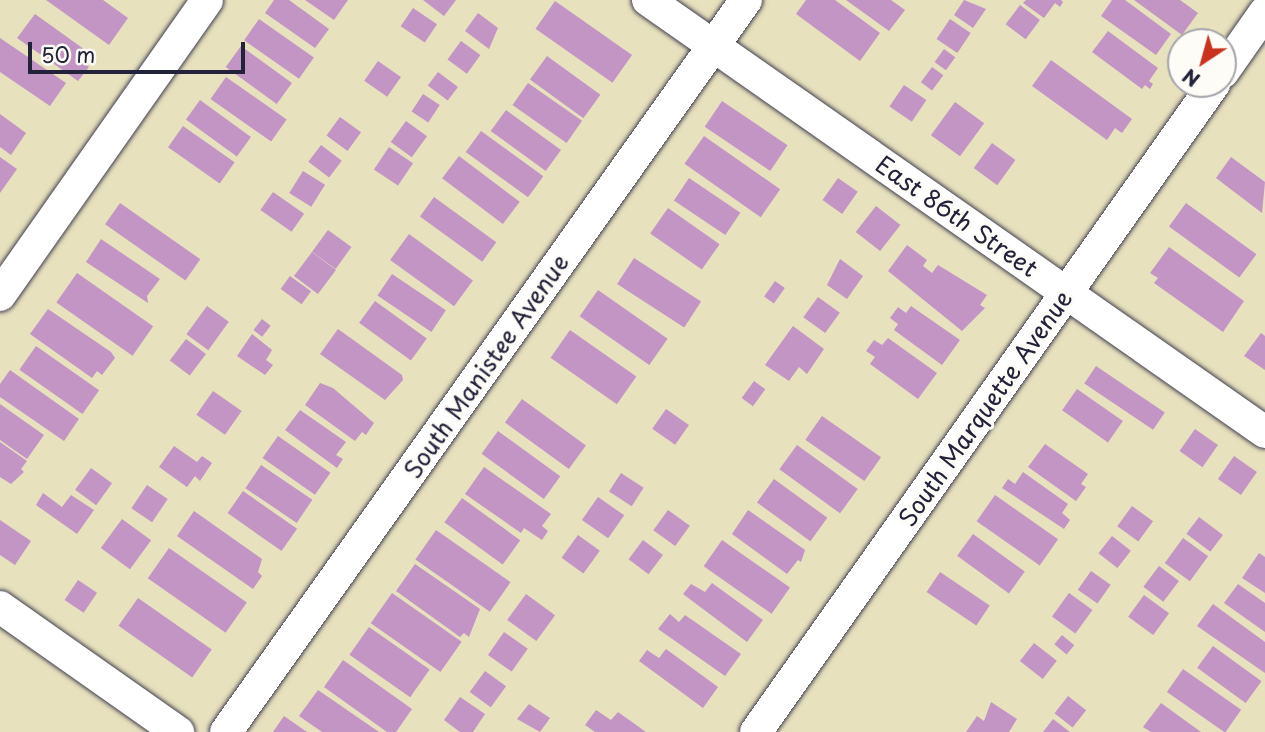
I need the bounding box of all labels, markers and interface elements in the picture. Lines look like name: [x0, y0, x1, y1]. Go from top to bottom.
scale bar: [32, 28, 248, 72]
north arrow: [1167, 28, 1237, 98]
text: 50 m: [41, 38, 95, 70]
text: N: [1177, 63, 1205, 94]
street label: East 86th Street: [870, 149, 1044, 283]
street label: South Manistee Avenue: [397, 247, 575, 485]
street label: South Marquette Avenue: [892, 283, 1078, 533]

